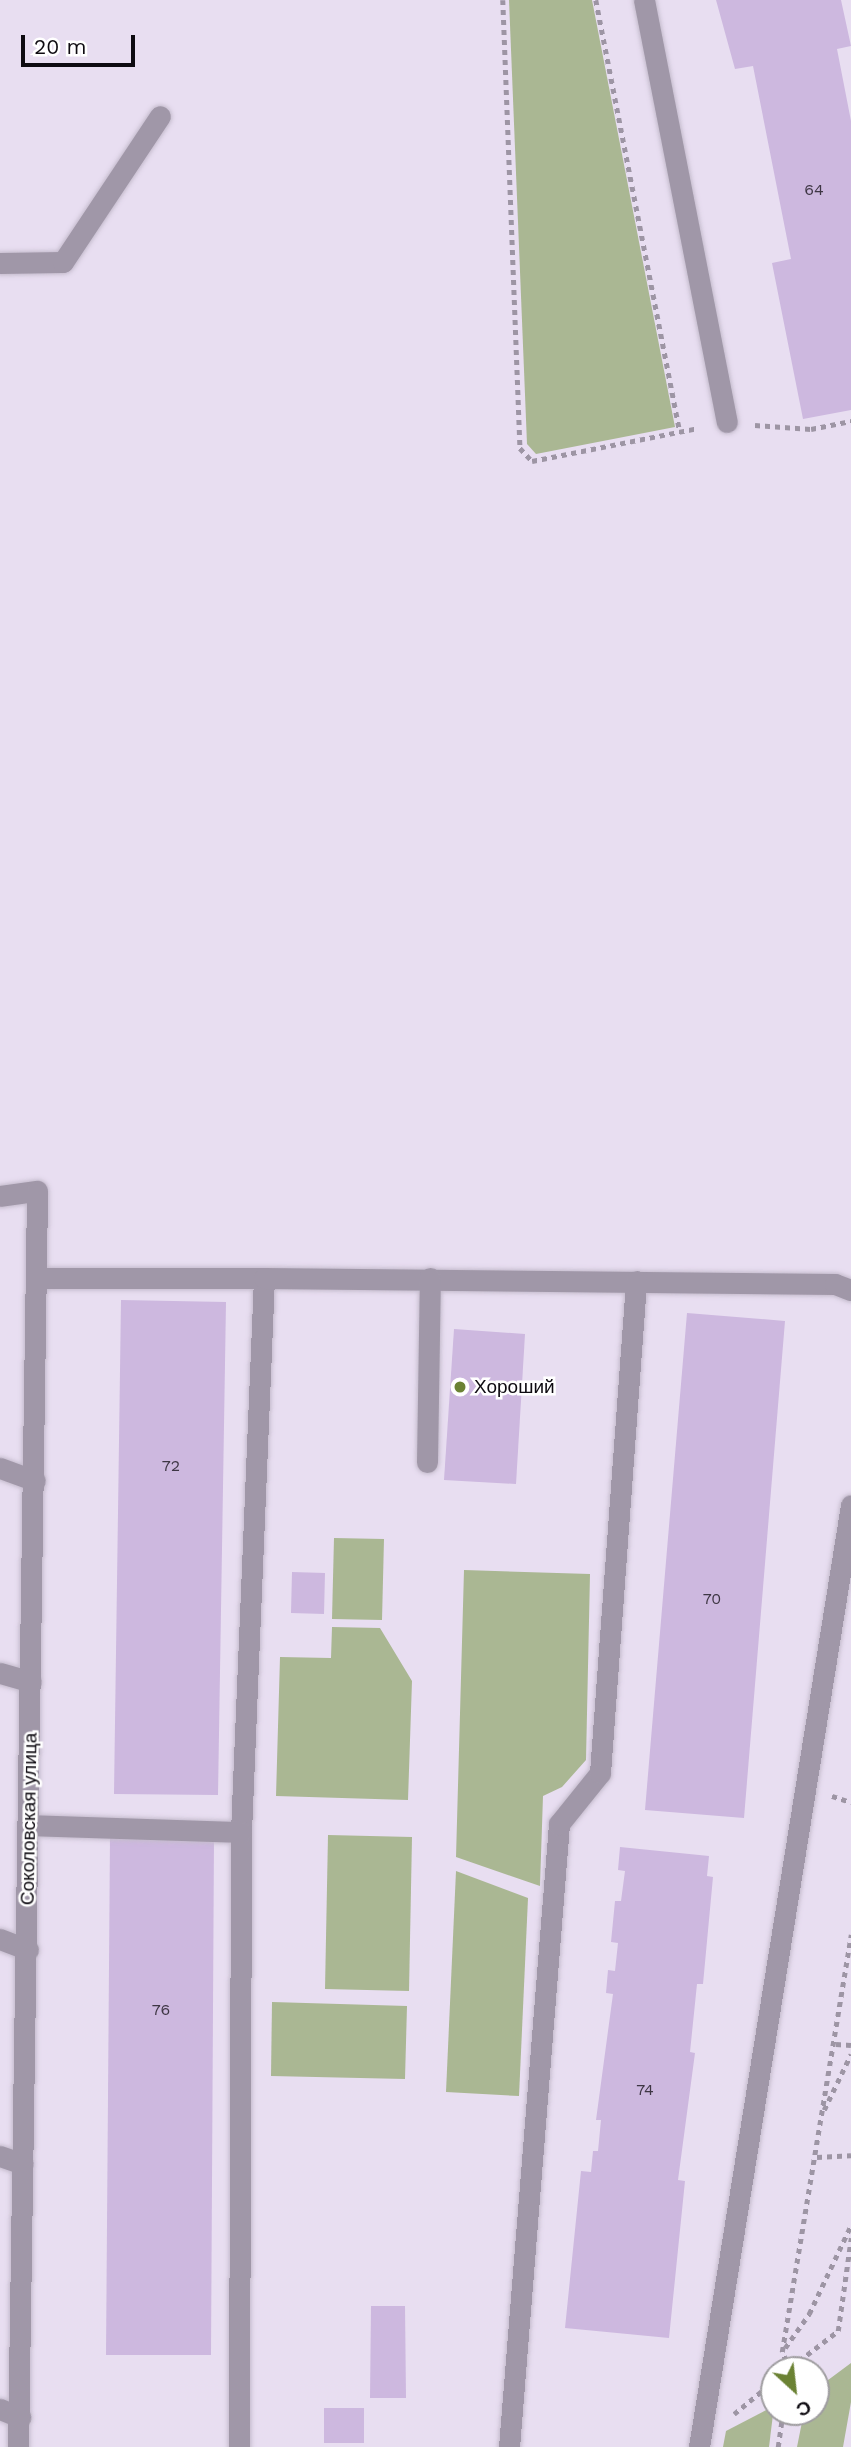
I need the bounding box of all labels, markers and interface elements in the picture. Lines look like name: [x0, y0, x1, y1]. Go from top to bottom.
scale bar: [24, 21, 138, 65]
text: 20 m: [34, 34, 86, 59]
house number: 64: [804, 180, 824, 200]
place label: Хороший: [474, 1376, 555, 1398]
marker: Хороший: [452, 1379, 468, 1395]
house number: 72: [162, 1456, 180, 1476]
house number: 70: [703, 1589, 721, 1609]
street label: Соколовская улица: [16, 1733, 42, 1905]
house number: 76: [152, 2000, 170, 2020]
house number: 74: [636, 2080, 654, 2100]
north arrow: [760, 2356, 830, 2426]
text: С: [793, 2395, 815, 2422]

